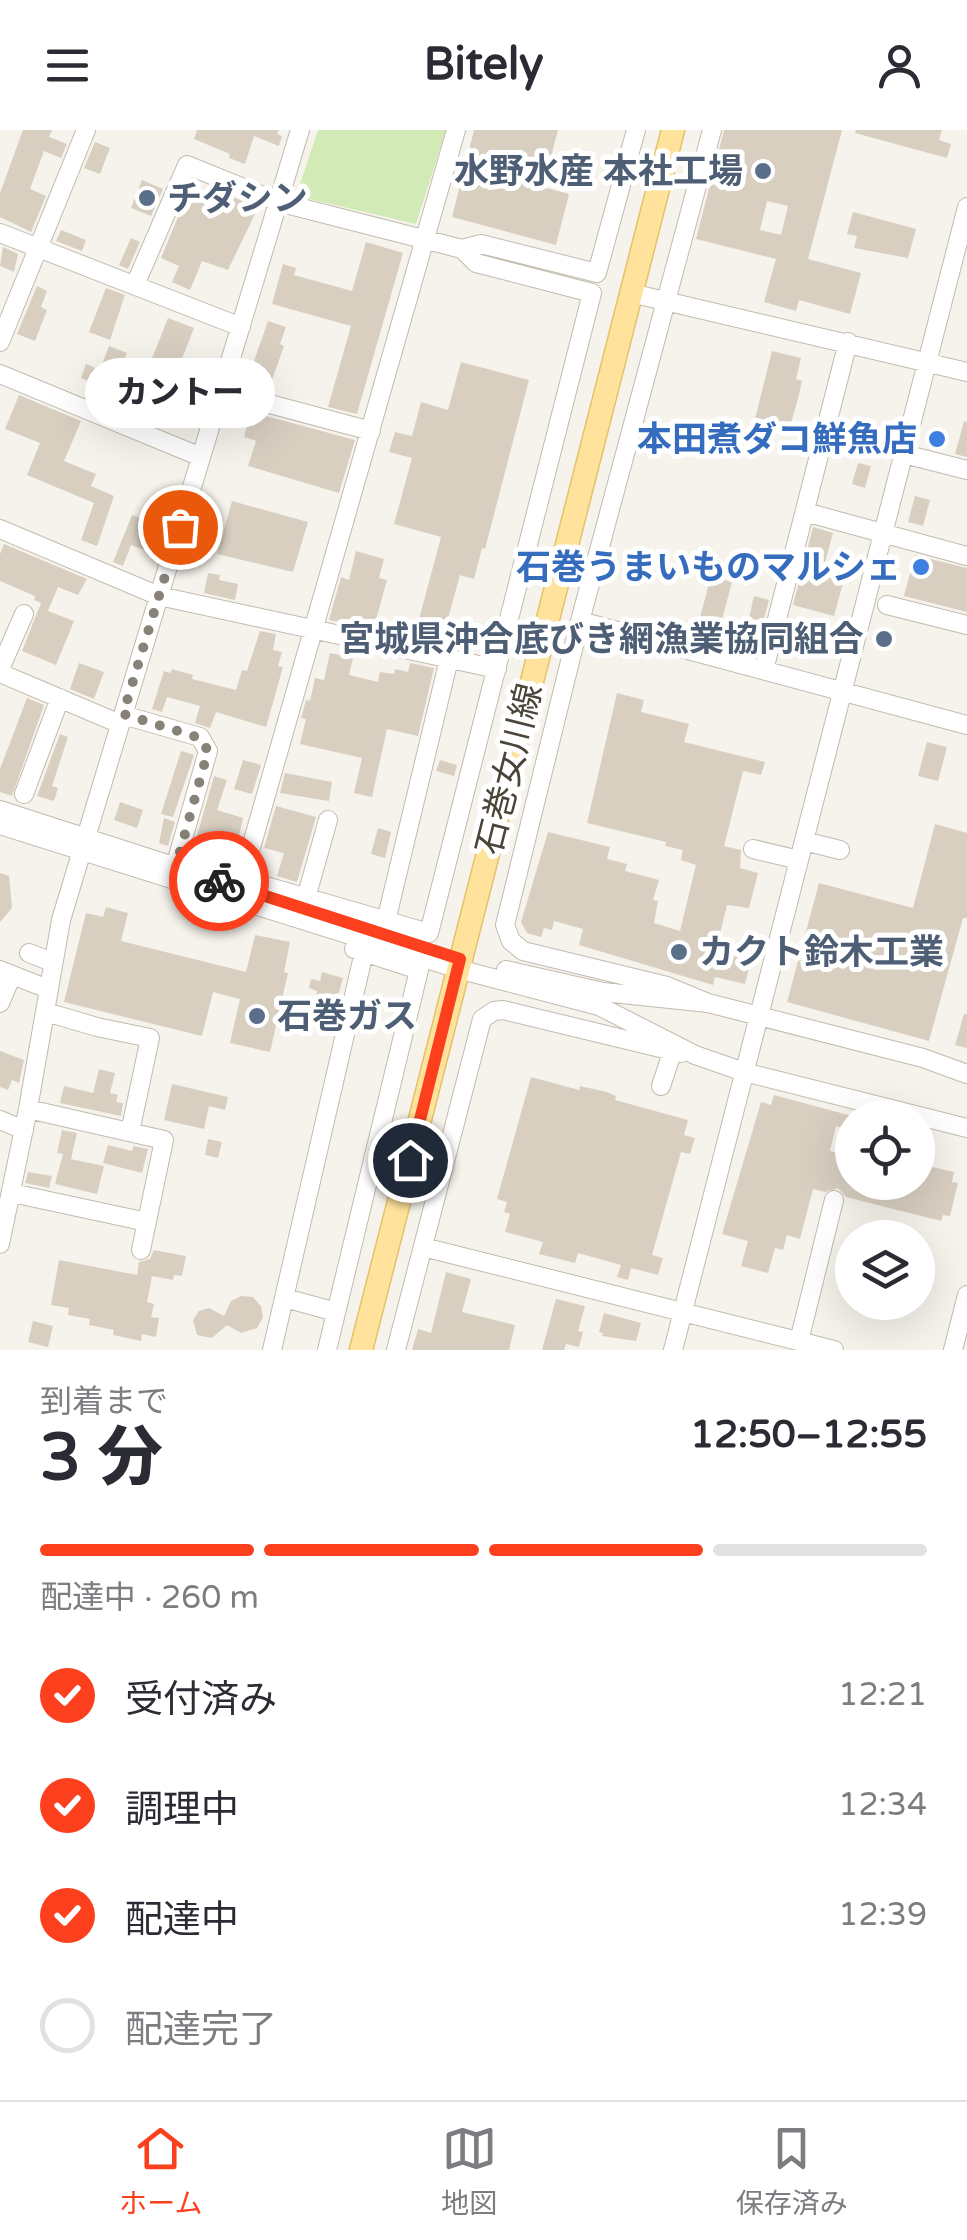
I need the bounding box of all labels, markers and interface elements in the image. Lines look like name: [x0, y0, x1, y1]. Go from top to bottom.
icon: menu: [40, 38, 95, 93]
text: Bitely: [424, 38, 543, 92]
icon: person: [872, 38, 927, 93]
place label: 水野水産 本社工場: [454, 151, 743, 193]
marker: 水野水産 本社工場: [752, 160, 774, 182]
place label: チダシン: [167, 178, 308, 220]
marker: チダシン: [136, 187, 158, 209]
callout: カントー: [85, 357, 275, 427]
text: カントー: [116, 374, 244, 412]
place label: 本田煮ダコ鮮魚店: [637, 419, 917, 461]
marker: 本田煮ダコ鮮魚店: [926, 428, 948, 450]
pin: [138, 485, 223, 570]
icon: bag: [153, 500, 208, 555]
place label: 石巻うまいものマルシェ: [516, 547, 901, 589]
marker: 石巻うまいものマルシェ: [910, 556, 932, 578]
place label: 宮城県沖合底びき網漁業協同組合: [339, 619, 864, 661]
marker: 宮城県沖合底びき網漁業協同組合: [873, 628, 895, 650]
street label: 石巻女川線: [468, 679, 552, 859]
courier: [169, 831, 269, 931]
icon: bike: [192, 854, 247, 909]
place label: カクト鈴木工業: [699, 932, 944, 974]
marker: カクト鈴木工業: [668, 941, 690, 963]
place label: 石巻ガス: [277, 996, 417, 1038]
marker: 石巻ガス: [246, 1005, 268, 1027]
map controls: [835, 1100, 935, 1320]
button: locate: [835, 1100, 935, 1200]
pin: [368, 1118, 453, 1203]
icon: home: [383, 1133, 438, 1188]
button: layers: [835, 1220, 935, 1320]
text: 到着まで: [40, 1383, 168, 1421]
text: 12:50–12:55: [690, 1412, 927, 1458]
text: 3 分: [40, 1419, 163, 1498]
text: 配達中 · 260 m: [40, 1579, 259, 1617]
icon: check: [40, 1668, 95, 1723]
text: 12:21: [838, 1676, 927, 1714]
text: 受付済み: [125, 1677, 277, 1723]
icon: check: [40, 1778, 95, 1833]
text: 12:34: [838, 1786, 927, 1824]
text: 調理中: [125, 1787, 239, 1833]
icon: check: [40, 1888, 95, 1943]
text: 12:39: [838, 1896, 927, 1934]
text: 配達中: [125, 1897, 239, 1943]
text: 配達完了: [125, 2007, 277, 2053]
tab: ホーム: [119, 2121, 202, 2221]
tab: 地図: [441, 2121, 497, 2221]
tab: 保存済み: [736, 2121, 848, 2221]

